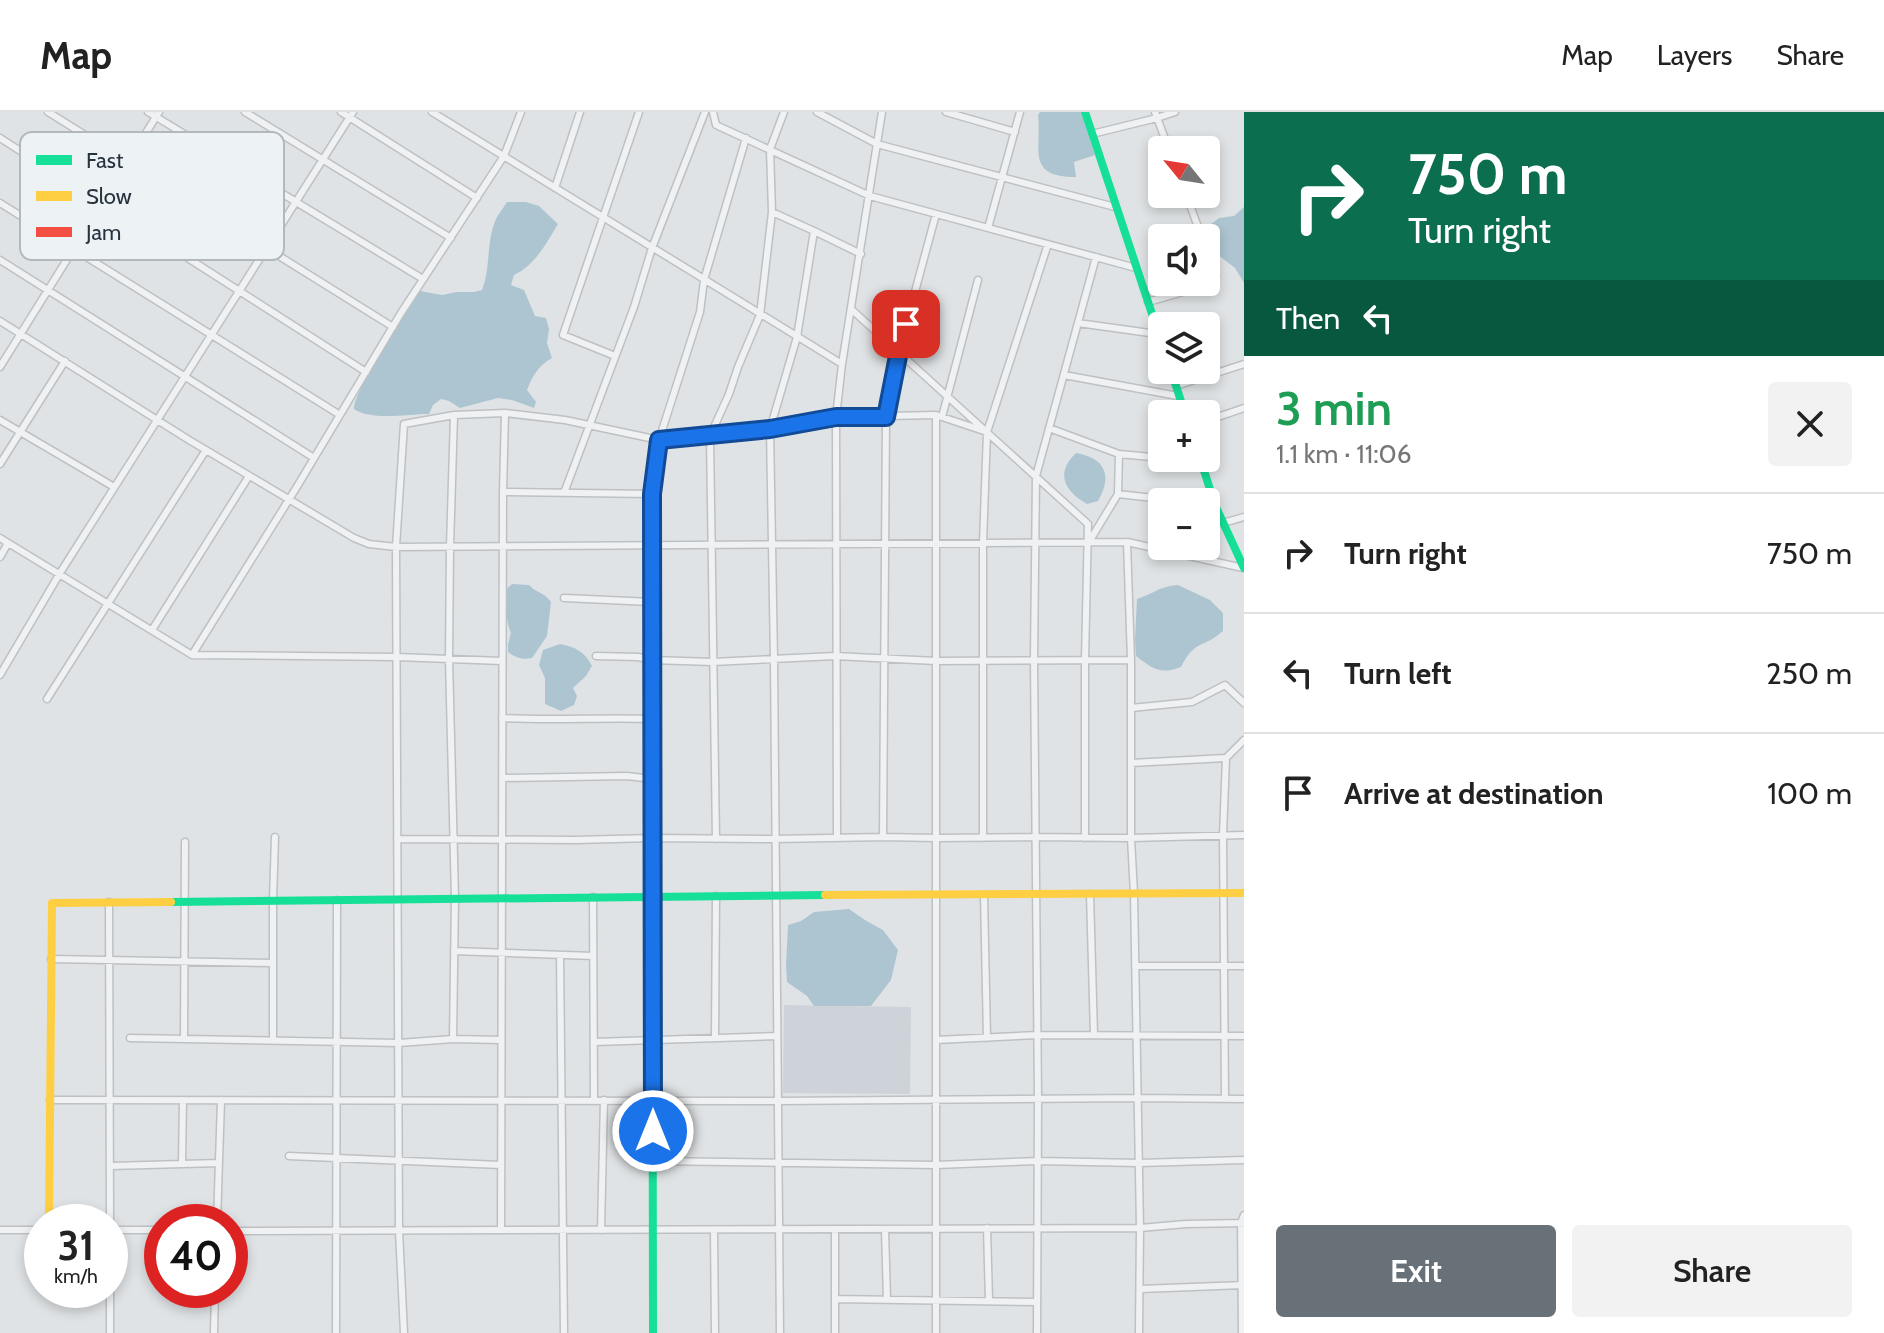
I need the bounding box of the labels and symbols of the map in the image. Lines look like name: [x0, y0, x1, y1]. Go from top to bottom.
legend: [20, 132, 284, 260]
north arrow: [1148, 136, 1220, 208]
text: Fast: [86, 147, 124, 174]
text: Slow: [86, 183, 132, 210]
text: Jam: [85, 219, 121, 246]
pin: [872, 290, 940, 358]
position arrow: [611, 1089, 695, 1173]
speed limit sign: 40: [144, 1204, 248, 1308]

